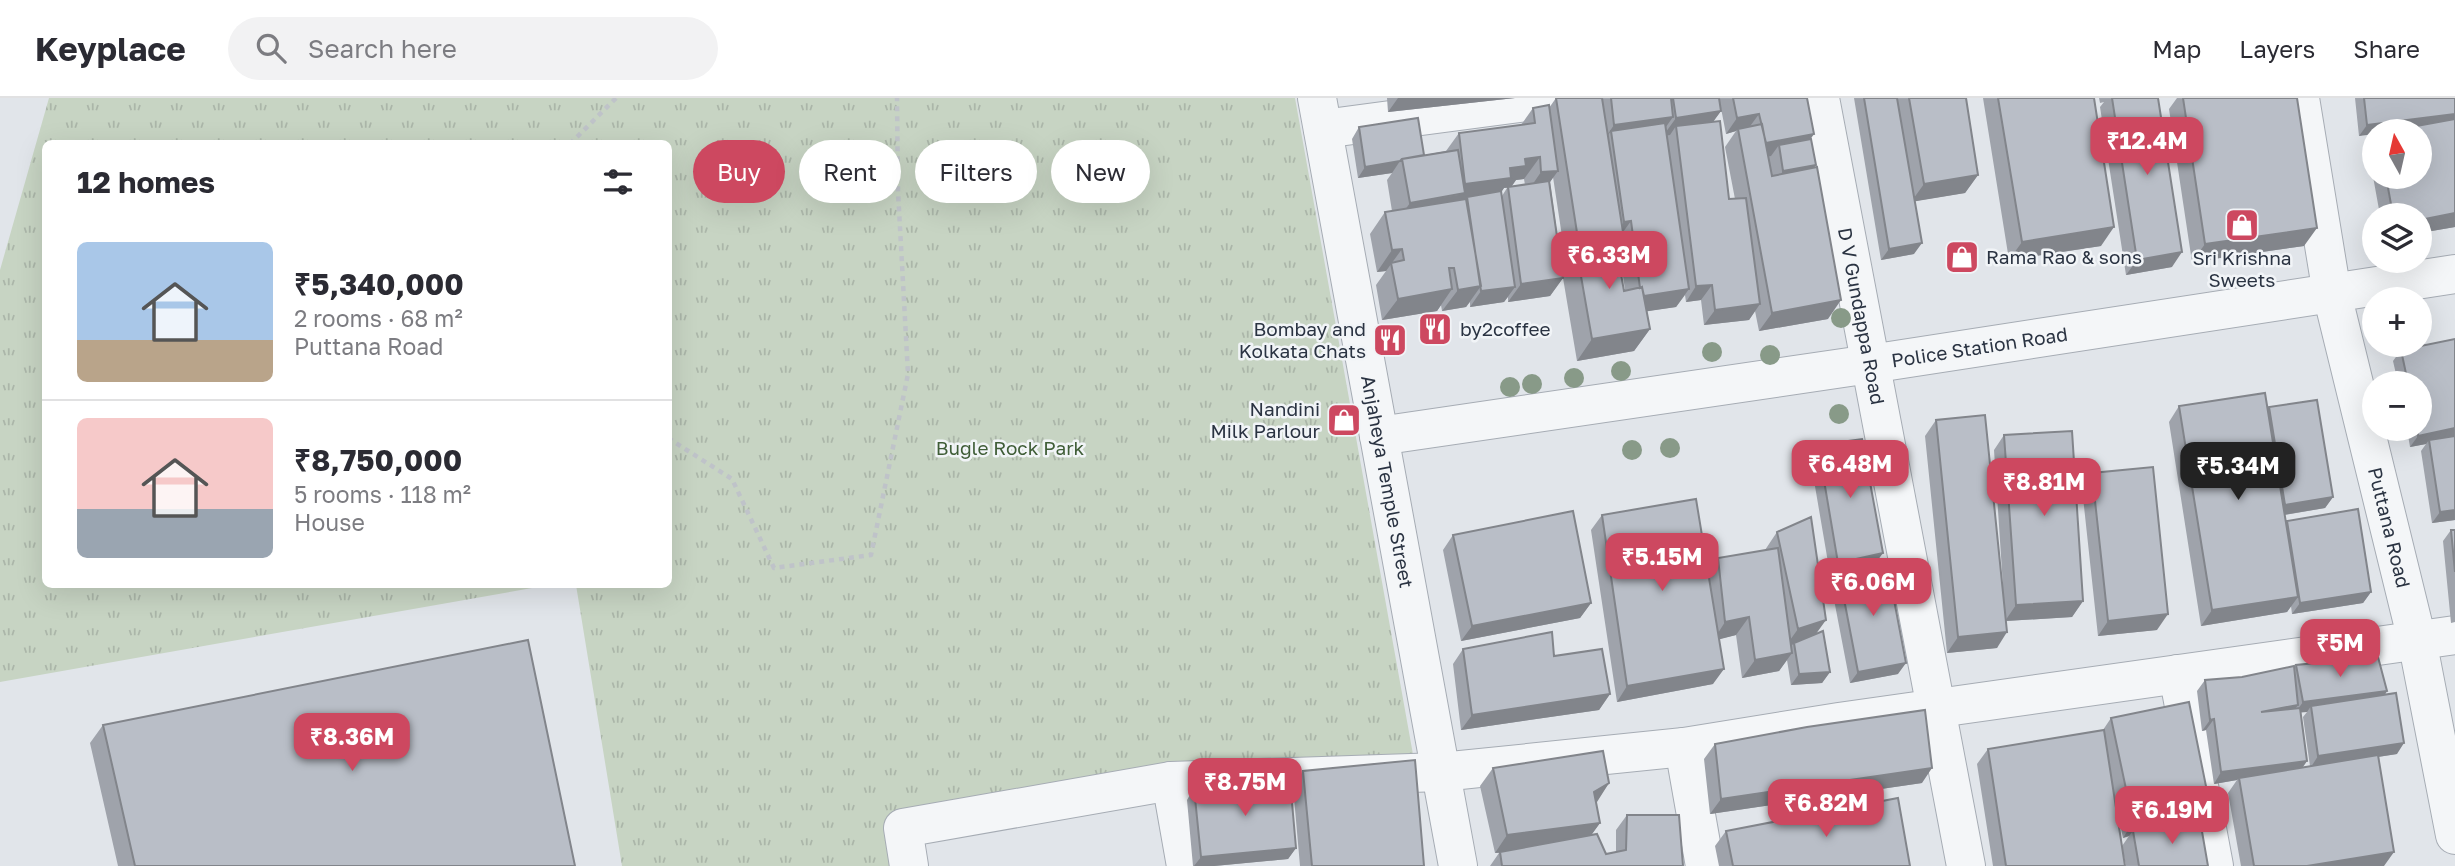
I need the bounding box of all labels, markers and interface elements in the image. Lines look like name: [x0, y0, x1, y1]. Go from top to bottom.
search box: [228, 17, 718, 80]
text: Keyplace: [35, 29, 186, 68]
icon: search: [252, 29, 290, 67]
text: Search here: [308, 33, 457, 64]
text: Map: [2152, 34, 2201, 63]
text: Layers: [2239, 34, 2315, 63]
text: Share: [2353, 34, 2420, 63]
pin: ₹12.4M: [2090, 118, 2204, 177]
north arrow: [2362, 119, 2432, 189]
map controls: [2362, 119, 2432, 441]
text: ₹12.4M: [2106, 126, 2188, 154]
chip: Buy: [693, 140, 785, 203]
chip: Rent: [799, 140, 901, 203]
chip: Filters: [915, 140, 1037, 203]
chip: New: [1051, 140, 1150, 203]
icon: filters: [599, 163, 637, 201]
text: 12 homes: [77, 164, 215, 200]
button: layers: [2362, 203, 2432, 273]
shop icon: Sri Krishna Sweets: [2223, 206, 2261, 244]
street label: D V Gundappa Road: [1834, 225, 1890, 407]
pin: ₹6.33M: [1552, 232, 1666, 291]
shop icon: Rama Rao & sons: [1943, 238, 1981, 276]
text: ₹6.33M: [1567, 240, 1651, 268]
place label: Rama Rao & sons: [1986, 245, 2142, 268]
place label: Sri Krishna Sweets: [2192, 246, 2292, 291]
text: ₹5,340,000: [294, 266, 464, 302]
icon: home: [133, 270, 217, 354]
button: +: [2362, 287, 2432, 357]
text: 2 rooms · 68 m²: [294, 304, 463, 332]
restaurant icon: by2coffee: [1416, 310, 1454, 348]
place label: Bombay and Kolkata Chats: [1239, 317, 1366, 362]
place label: by2coffee: [1460, 317, 1550, 340]
restaurant icon: Bombay and Kolkata Chats: [1371, 321, 1409, 359]
street label: Police Station Road: [1890, 322, 2069, 372]
text: Puttana Road: [294, 332, 443, 360]
button: −: [2362, 371, 2432, 441]
street label: Anjaheya Temple Street: [1357, 373, 1419, 590]
place label: Nandini Milk Parlour: [1210, 397, 1321, 442]
shop icon: Nandini Milk Parlour: [1325, 401, 1363, 439]
park label: Bugle Rock Park: [936, 436, 1085, 459]
pin: ₹6.48M: [1793, 440, 1907, 500]
text: ₹8,750,000: [294, 442, 462, 478]
pin: ₹5.34M: [2181, 442, 2295, 502]
icon: home: [133, 446, 217, 530]
text: ₹6.48M: [1808, 449, 1892, 477]
text: ₹5.34M: [2196, 451, 2280, 479]
pin: ₹8.81M: [1987, 458, 2101, 518]
street label: Puttana Road: [2364, 465, 2416, 590]
text: ₹8.81M: [2003, 467, 2085, 495]
text: 5 rooms · 118 m²: [294, 480, 471, 508]
text: House: [294, 508, 365, 536]
pin: ₹5.15M: [1605, 533, 1719, 593]
text: ₹5.15M: [1622, 542, 1702, 570]
pin: ₹6.06M: [1816, 559, 1930, 618]
text: ₹6.06M: [1830, 567, 1916, 595]
pin: ₹5M: [2306, 620, 2374, 679]
text: ₹5M: [2316, 628, 2364, 656]
pin: ₹8.36M: [295, 714, 409, 773]
text: ₹8.36M: [310, 722, 394, 750]
pin: ₹8.75M: [1188, 758, 1302, 818]
text: ₹8.75M: [1204, 767, 1286, 795]
pin: ₹6.82M: [1769, 780, 1883, 839]
pin: ₹6.19M: [2115, 786, 2229, 846]
text: ₹6.82M: [1784, 788, 1868, 816]
text: ₹6.19M: [2131, 795, 2213, 823]

